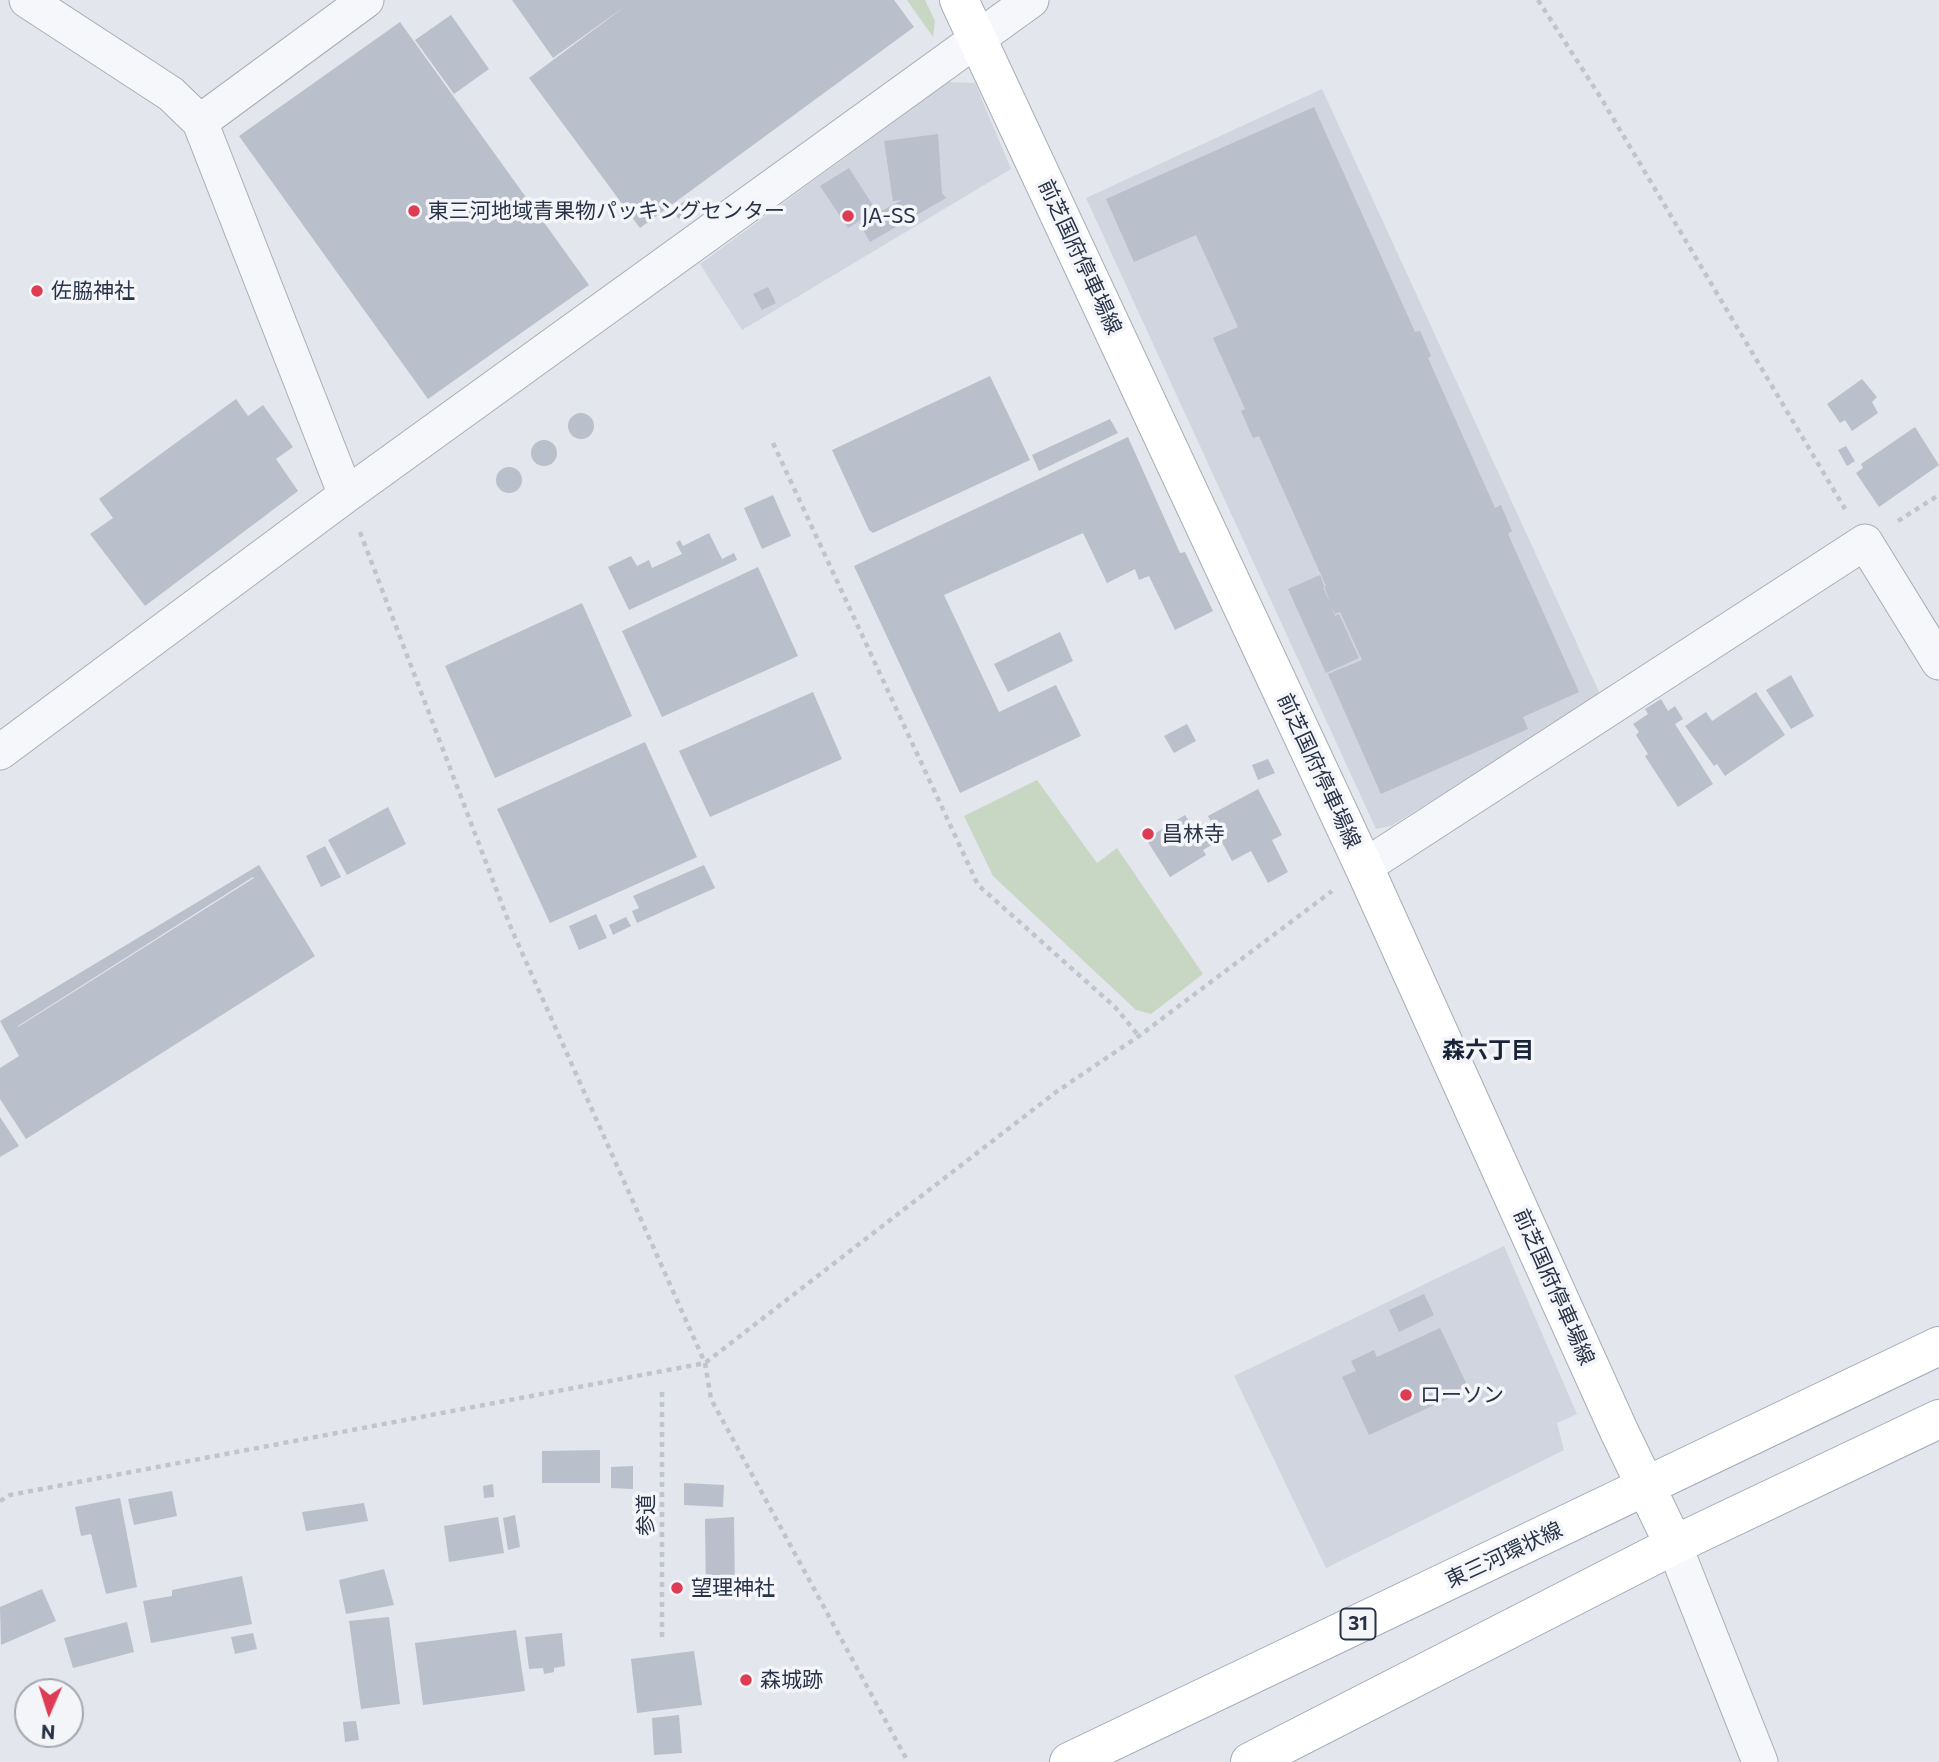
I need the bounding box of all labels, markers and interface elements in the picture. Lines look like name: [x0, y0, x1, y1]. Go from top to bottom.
street label: 前芝国府停車場線: [1033, 176, 1127, 338]
place label: 東三河地域青果物パッキングセンター: [428, 198, 785, 224]
marker: 東三河地域青果物パッキングセンター: [406, 203, 422, 219]
place label: JA-SS: [862, 203, 916, 229]
marker: JA-SS: [840, 208, 856, 224]
place label: 佐脇神社: [51, 278, 135, 304]
marker: 佐脇神社: [29, 283, 45, 299]
street label: 前芝国府停車場線: [1272, 690, 1366, 852]
place label: 昌林寺: [1162, 821, 1225, 847]
marker: 昌林寺: [1140, 826, 1156, 842]
district label: 森六丁目: [1442, 1036, 1534, 1064]
street label: 前芝国府停車場線: [1508, 1205, 1600, 1369]
place label: ローソン: [1420, 1382, 1504, 1408]
marker: ローソン: [1398, 1387, 1414, 1403]
street label: 参道: [633, 1494, 659, 1536]
street label: 東三河環状線: [1442, 1517, 1566, 1593]
place label: 望理神社: [691, 1575, 775, 1601]
marker: 望理神社: [669, 1580, 685, 1596]
road number: 31: [1340, 1608, 1376, 1640]
place label: 森城跡: [760, 1667, 823, 1693]
marker: 森城跡: [738, 1672, 754, 1688]
north arrow: [14, 1678, 84, 1748]
text: N: [40, 1721, 56, 1744]

